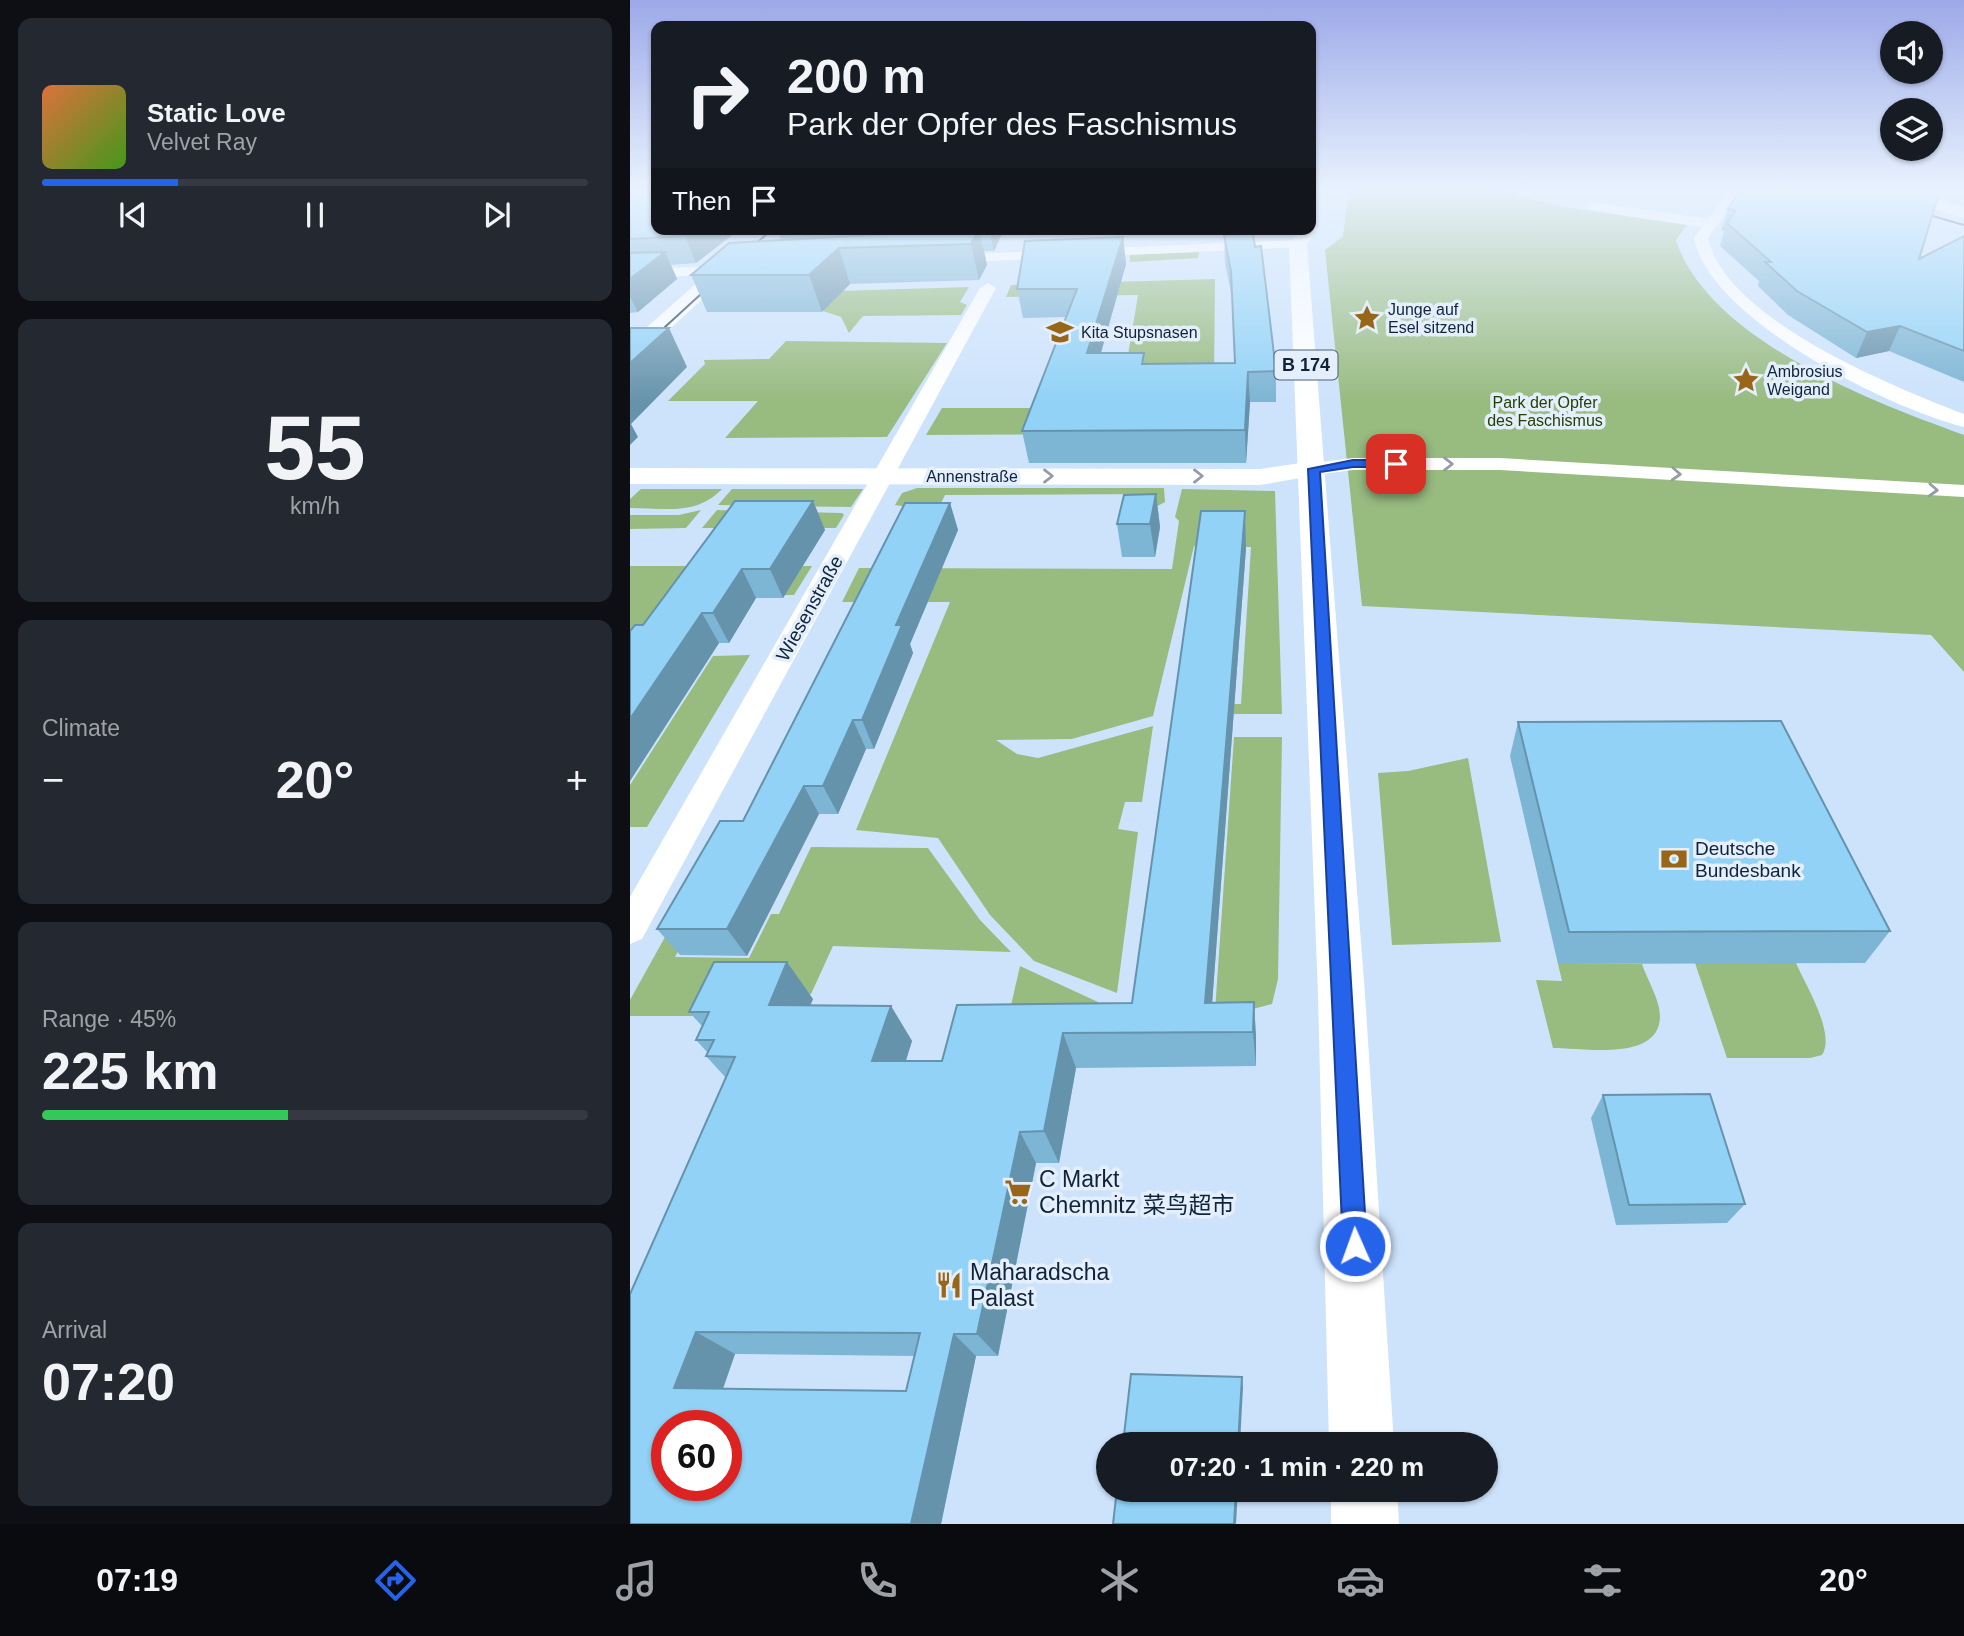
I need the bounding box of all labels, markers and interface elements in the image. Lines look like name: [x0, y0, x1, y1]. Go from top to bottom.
map controls: [1880, 21, 1943, 161]
button: sound: [1880, 21, 1943, 84]
icon: right: [672, 49, 763, 140]
text: 200 m: [787, 49, 926, 103]
text: Static Love: [147, 98, 286, 128]
button: layers: [1880, 98, 1943, 161]
text: Park der Opfer des Faschismus: [787, 106, 1237, 142]
text: Velvet Ray: [147, 129, 257, 155]
icon: arrive: [745, 182, 783, 220]
text: Then: [672, 186, 731, 216]
icon: previous: [114, 196, 152, 234]
icon: pause: [296, 196, 334, 234]
icon: next: [478, 196, 516, 234]
place label: Junge auf Esel sitzend: [1388, 301, 1474, 336]
place icon: Junge auf Esel sitzend: [1352, 303, 1382, 333]
school or university icon: Kita Stupsnasen: [1045, 317, 1075, 347]
place label: Kita Stupsnasen: [1081, 324, 1198, 341]
road number: B 174: [1274, 351, 1338, 380]
place label: Ambrosius Weigand: [1767, 363, 1843, 398]
place icon: Ambrosius Weigand: [1731, 365, 1761, 395]
park label: Park der Opfer des Faschismus: [1487, 394, 1603, 429]
text: 55: [264, 397, 366, 498]
pin: [1366, 434, 1426, 494]
icon: arrive: [1377, 445, 1415, 483]
one-way arrow: [1444, 456, 1454, 472]
one-way arrow: [1670, 467, 1681, 482]
street label: Annenstraße: [926, 468, 1018, 485]
one-way arrow: [1044, 468, 1054, 484]
one-way arrow: [1193, 468, 1203, 484]
one-way arrow: [1928, 482, 1939, 497]
text: km/h: [290, 493, 340, 519]
street label: Wiesenstraße: [772, 552, 847, 665]
text: Climate: [42, 715, 120, 741]
text: 20°: [276, 751, 354, 809]
text: −: [42, 759, 64, 801]
text: +: [566, 759, 588, 801]
place label: Deutsche Bundesbank: [1695, 838, 1801, 881]
bank icon: Deutsche Bundesbank: [1659, 844, 1689, 874]
text: Range · 45%: [42, 1006, 176, 1032]
text: 225 km: [42, 1042, 218, 1100]
place label: C Markt Chemnitz 菜鸟超市: [1039, 1166, 1235, 1218]
supermarket icon: C Markt Chemnitz 菜鸟超市: [1003, 1177, 1033, 1207]
position arrow: [1318, 1209, 1392, 1283]
place label: Maharadscha Palast: [970, 1259, 1110, 1311]
restaurant icon: Maharadscha Palast: [934, 1270, 964, 1300]
text: Arrival: [42, 1317, 107, 1343]
text: 07:20: [42, 1353, 175, 1411]
speed limit sign: 60: [651, 1410, 742, 1501]
text: 07:20 · 1 min · 220 m: [1170, 1452, 1424, 1482]
icon: directions: [371, 1556, 420, 1605]
icon: music: [612, 1556, 661, 1605]
icon: phone: [853, 1556, 902, 1605]
icon: climate: [1095, 1556, 1144, 1605]
icon: car: [1336, 1556, 1385, 1605]
icon: filters: [1578, 1556, 1627, 1605]
text: 07:19: [96, 1562, 178, 1598]
text: 20°: [1819, 1562, 1868, 1598]

